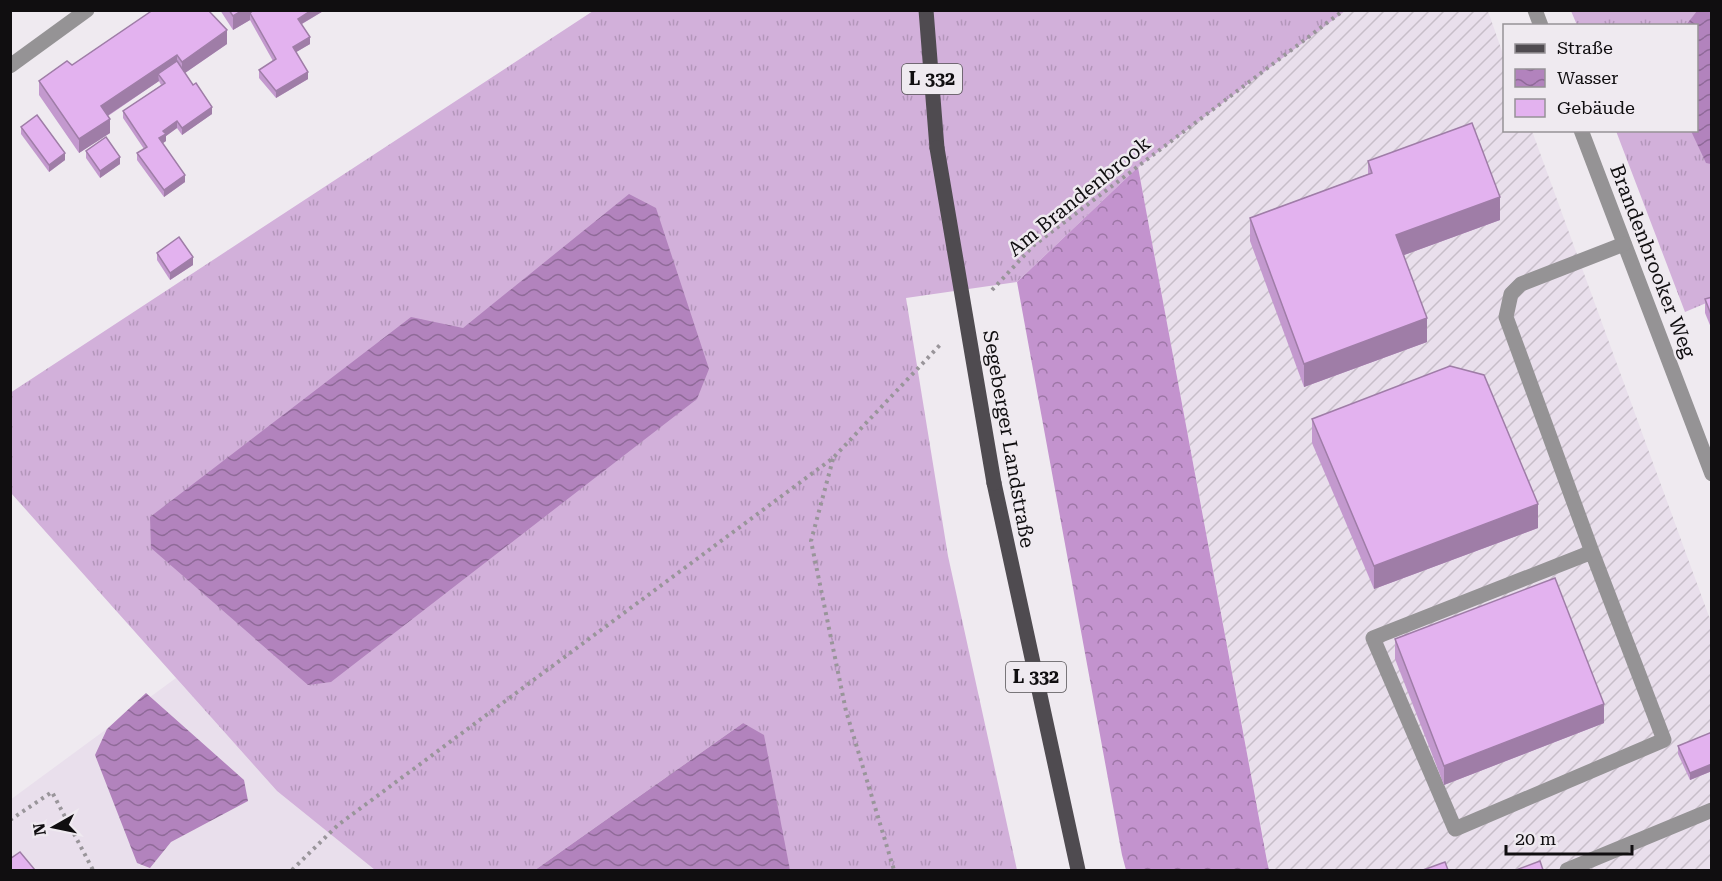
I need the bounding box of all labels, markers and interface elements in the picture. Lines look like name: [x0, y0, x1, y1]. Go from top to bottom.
legend: [1503, 24, 1698, 132]
text: Straße: [1557, 37, 1613, 58]
road number: L 332: [902, 64, 962, 94]
text: Wasser: [1557, 67, 1618, 88]
text: Gebäude: [1557, 97, 1635, 118]
street label: Am Brandenbrook: [1003, 131, 1156, 261]
street label: Brandenbrooker Weg: [1605, 161, 1701, 362]
street label: Segeberger Landstraße: [978, 328, 1040, 550]
road number: L 332: [1006, 662, 1066, 692]
north arrow: [24, 797, 84, 857]
scale bar: [1506, 818, 1632, 856]
text: N: [29, 822, 50, 837]
text: 20 m: [1515, 828, 1556, 849]

